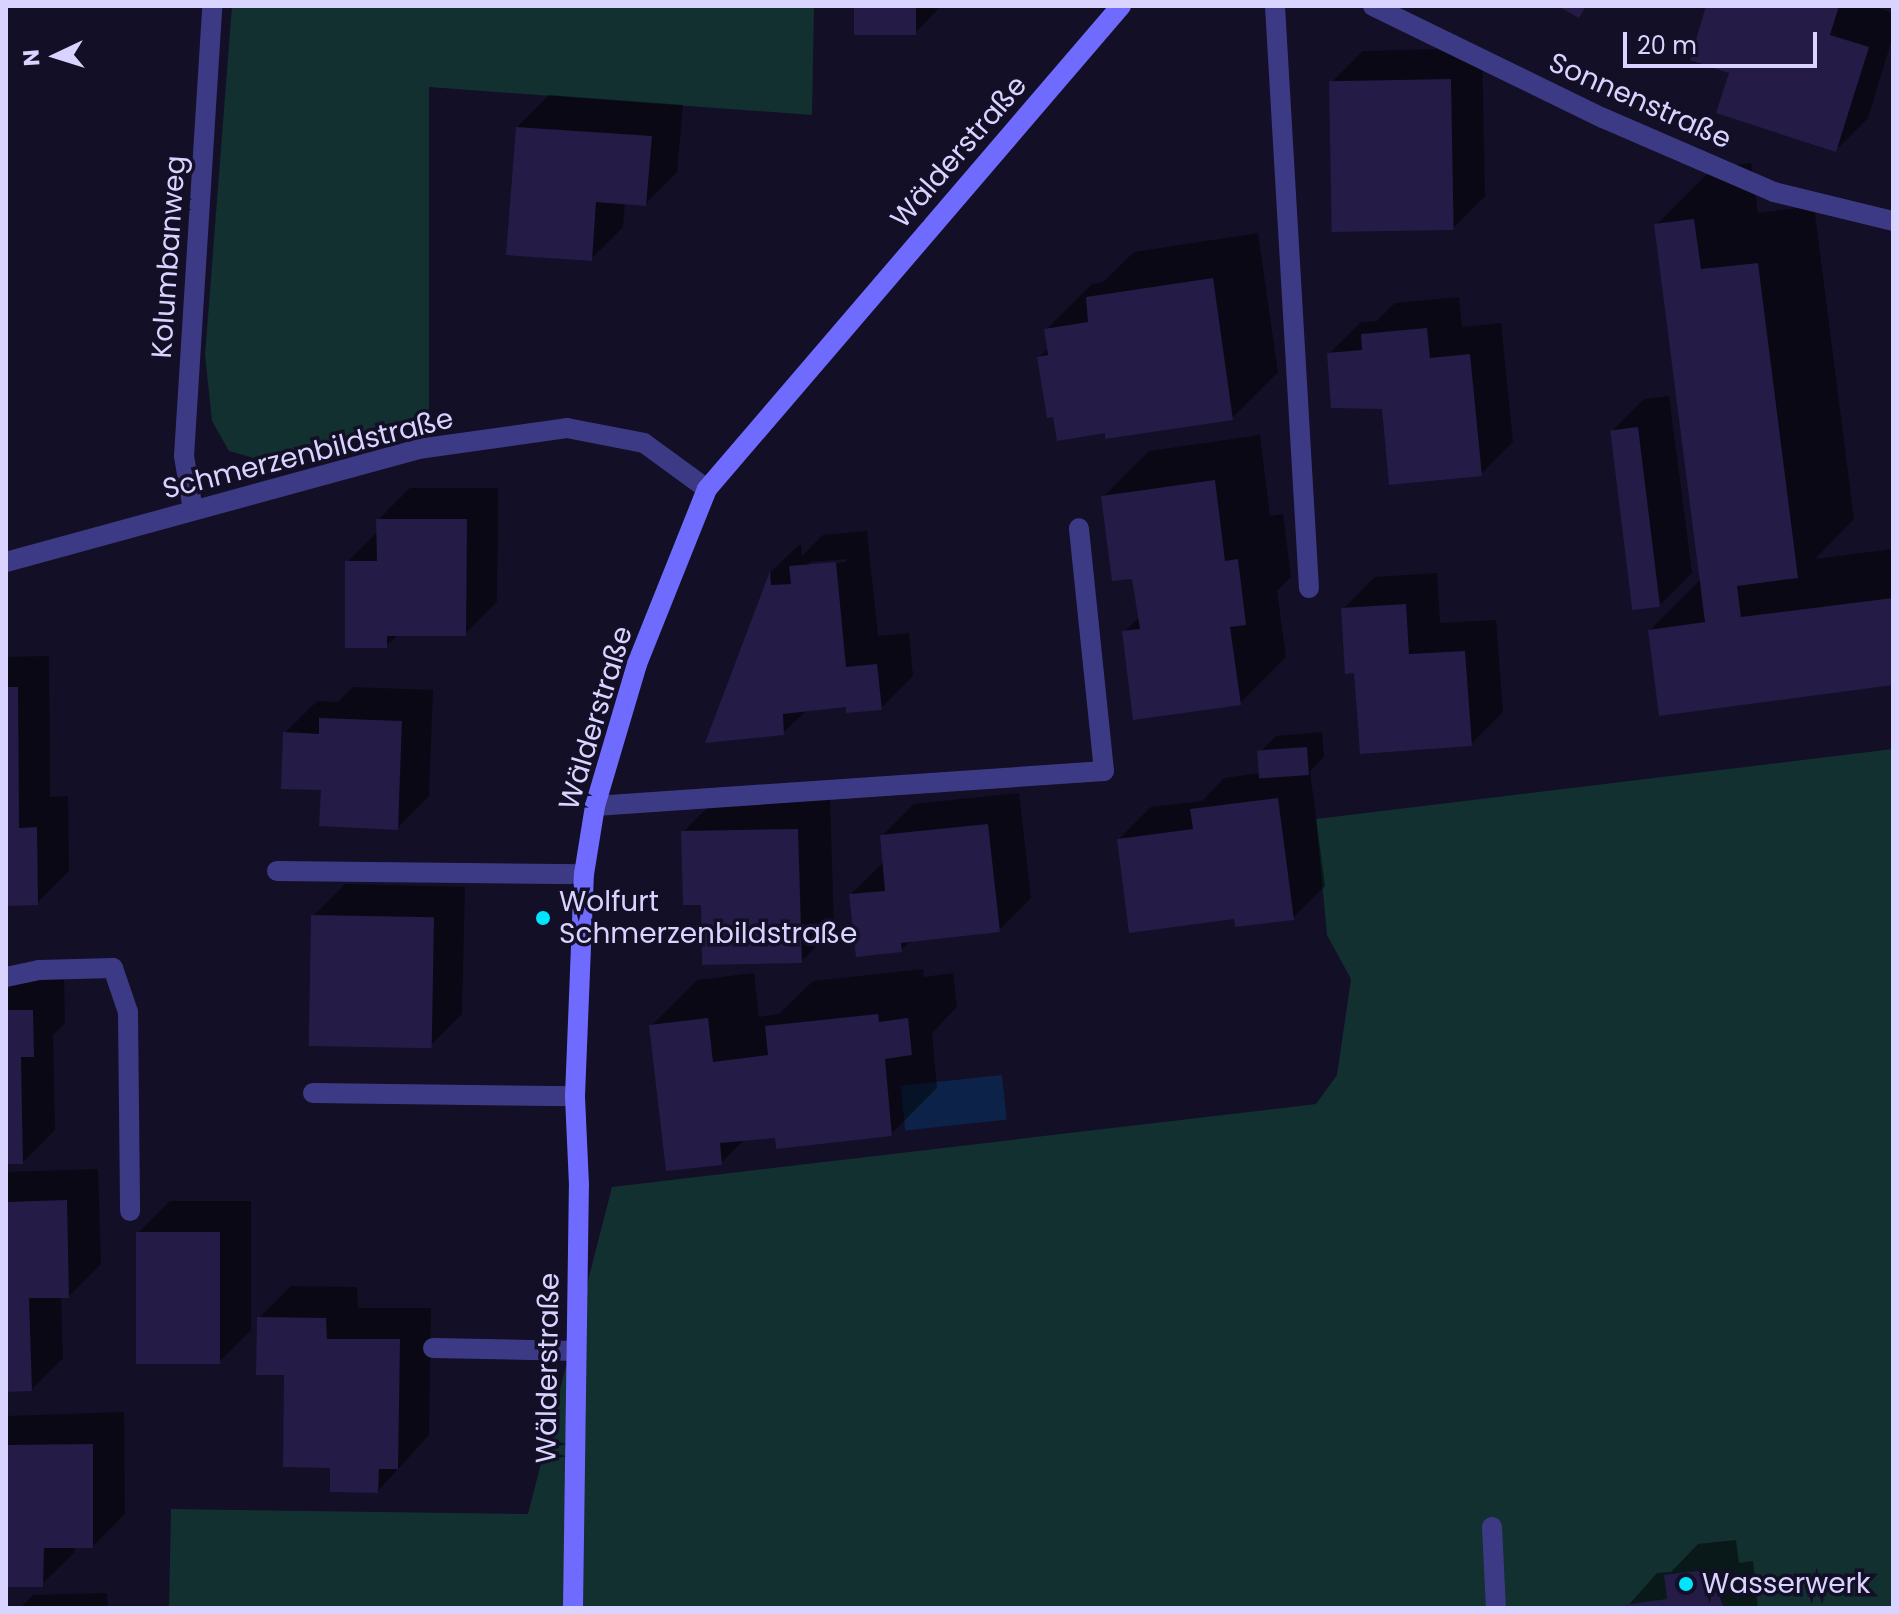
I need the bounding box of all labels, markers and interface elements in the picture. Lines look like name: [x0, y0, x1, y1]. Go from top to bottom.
north arrow: [16, 16, 96, 96]
scale bar: [1627, 16, 1821, 66]
text: 20 m: [1637, 29, 1697, 62]
street label: Sonnenstraße: [1544, 46, 1736, 156]
text: N: [16, 48, 48, 67]
street label: Wälderstraße: [884, 69, 1034, 235]
street label: Kolumbanweg: [145, 154, 193, 360]
street label: Schmerzenbildstraße: [159, 402, 457, 506]
street label: Wälderstraße: [552, 622, 640, 814]
place label: Wolfurt Schmerzenbildstraße: [559, 885, 857, 951]
marker: Wolfurt Schmerzenbildstraße: [534, 909, 552, 927]
street label: Wälderstraße: [530, 1272, 566, 1464]
place label: Wasserwerk: [1702, 1567, 1870, 1601]
marker: Wasserwerk: [1677, 1575, 1695, 1593]

